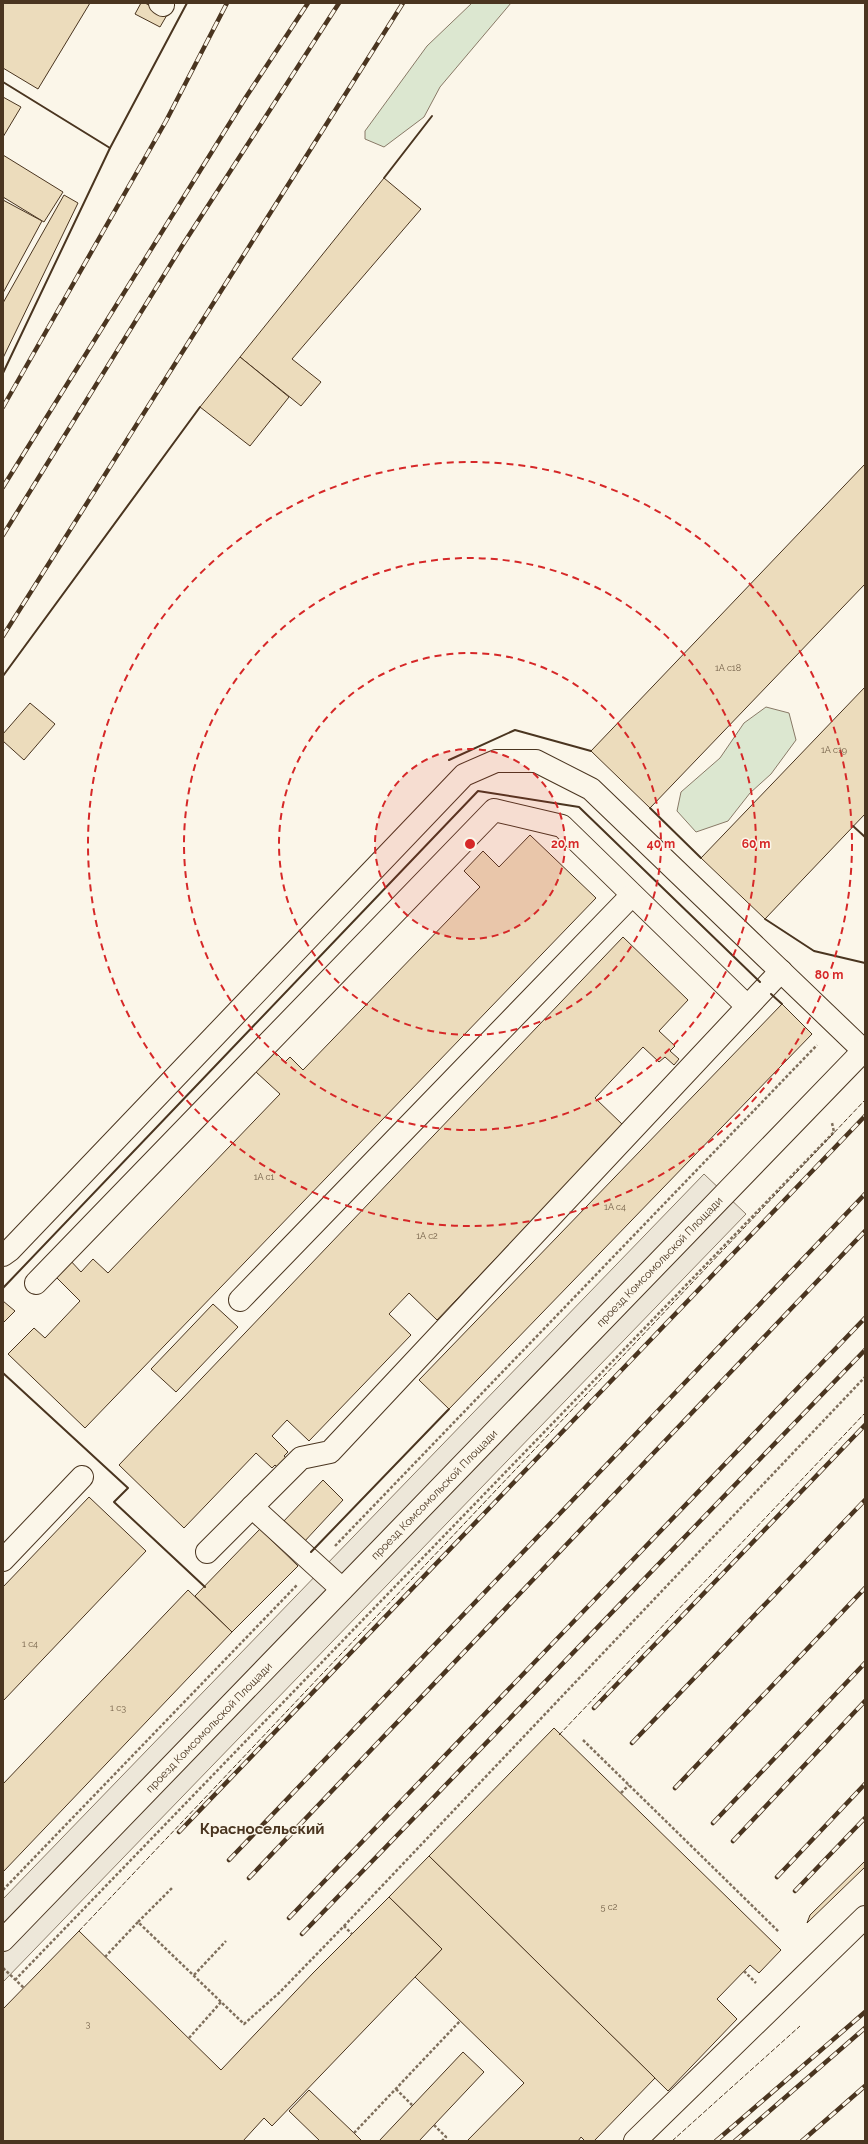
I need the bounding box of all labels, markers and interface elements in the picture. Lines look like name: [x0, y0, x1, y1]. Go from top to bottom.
house number: 1А с18: [715, 663, 741, 673]
house number: 1А с19: [821, 745, 847, 755]
centre of rings: [463, 837, 477, 851]
text: 20 m: [551, 837, 579, 851]
text: 40 m: [647, 837, 675, 851]
text: 60 m: [742, 837, 770, 851]
text: 80 m: [815, 968, 843, 982]
house number: 1А с1: [254, 1172, 275, 1182]
street label: проезд Комсомольской Площади: [594, 1194, 725, 1329]
house number: 1А с4: [604, 1202, 626, 1212]
house number: 1А с2: [416, 1231, 438, 1241]
street label: проезд Комсомольской Площади: [368, 1427, 500, 1562]
house number: 1 с4: [22, 1639, 38, 1649]
street label: проезд Комсомольской Площади: [143, 1660, 275, 1795]
house number: 1 c3: [110, 1703, 126, 1713]
district label: Красносельский: [200, 1820, 324, 1838]
house number: 5 c2: [601, 1902, 618, 1912]
house number: 3: [86, 2019, 91, 2029]

